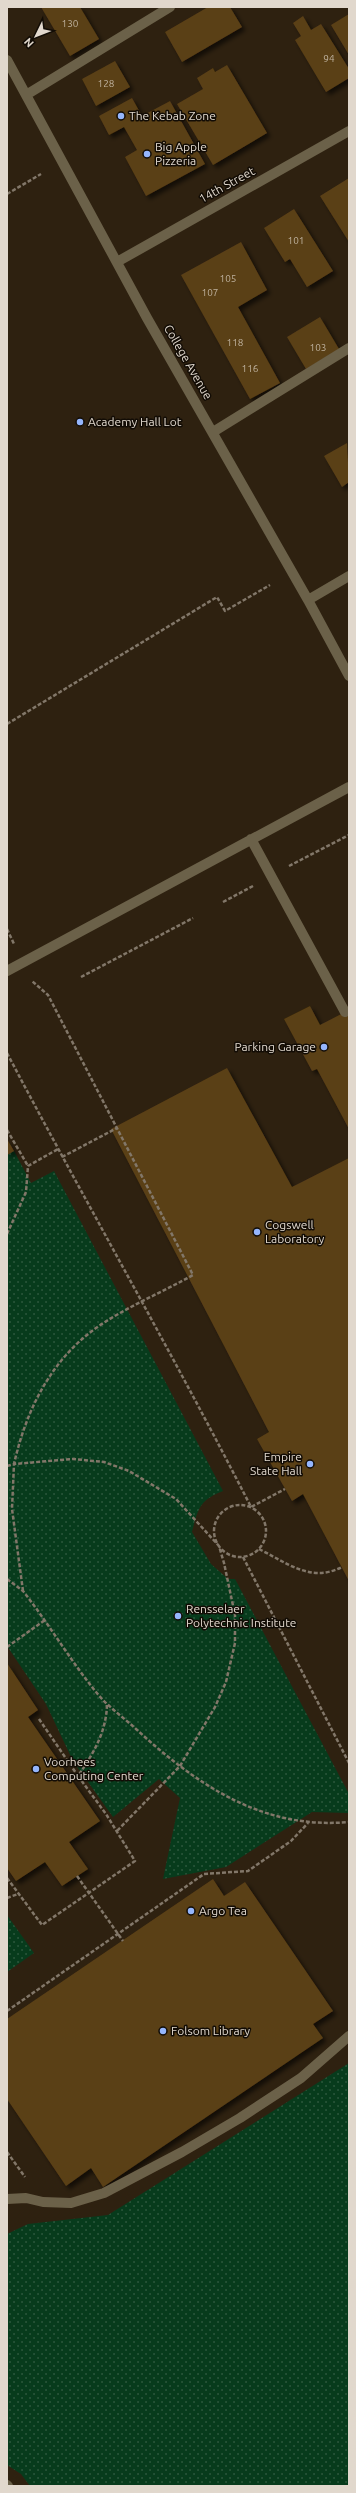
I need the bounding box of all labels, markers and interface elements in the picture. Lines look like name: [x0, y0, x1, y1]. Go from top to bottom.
north arrow: [16, 16, 56, 56]
house number: 130: [62, 18, 79, 29]
text: N: [21, 36, 36, 50]
house number: 94: [323, 53, 335, 64]
house number: 128: [98, 78, 115, 89]
place label: The Kebab Zone: [129, 109, 216, 122]
marker: The Kebab Zone: [116, 111, 126, 121]
place label: Big Apple Pizzeria: [155, 140, 207, 167]
marker: Big Apple Pizzeria: [142, 149, 152, 159]
street label: 14th Street: [197, 164, 257, 205]
house number: 101: [288, 235, 304, 246]
house number: 105: [220, 273, 236, 284]
house number: 107: [202, 287, 218, 298]
street label: College Avenue: [162, 322, 215, 401]
house number: 118: [227, 337, 244, 348]
house number: 103: [310, 342, 326, 353]
house number: 116: [242, 363, 259, 374]
place label: Academy Hall Lot: [88, 415, 182, 428]
marker: Academy Hall Lot: [75, 417, 85, 427]
place label: Parking Garage: [234, 1040, 316, 1053]
marker: Parking Garage: [319, 1042, 329, 1052]
place label: Cogswell Laboratory: [265, 1218, 325, 1245]
marker: Cogswell Laboratory: [252, 1227, 262, 1237]
place label: Empire State Hall: [250, 1450, 302, 1477]
marker: Empire State Hall: [305, 1459, 315, 1469]
place label: Rensselaer Polytechnic Institute: [186, 1602, 296, 1629]
marker: Rensselaer Polytechnic Institute: [173, 1611, 183, 1621]
place label: Voorhees Computing Center: [44, 1755, 144, 1782]
marker: Voorhees Computing Center: [31, 1764, 41, 1774]
place label: Argo Tea: [199, 1904, 247, 1917]
marker: Argo Tea: [186, 1906, 196, 1916]
place label: Folsom Library: [171, 2024, 250, 2037]
marker: Folsom Library: [158, 2026, 168, 2036]

